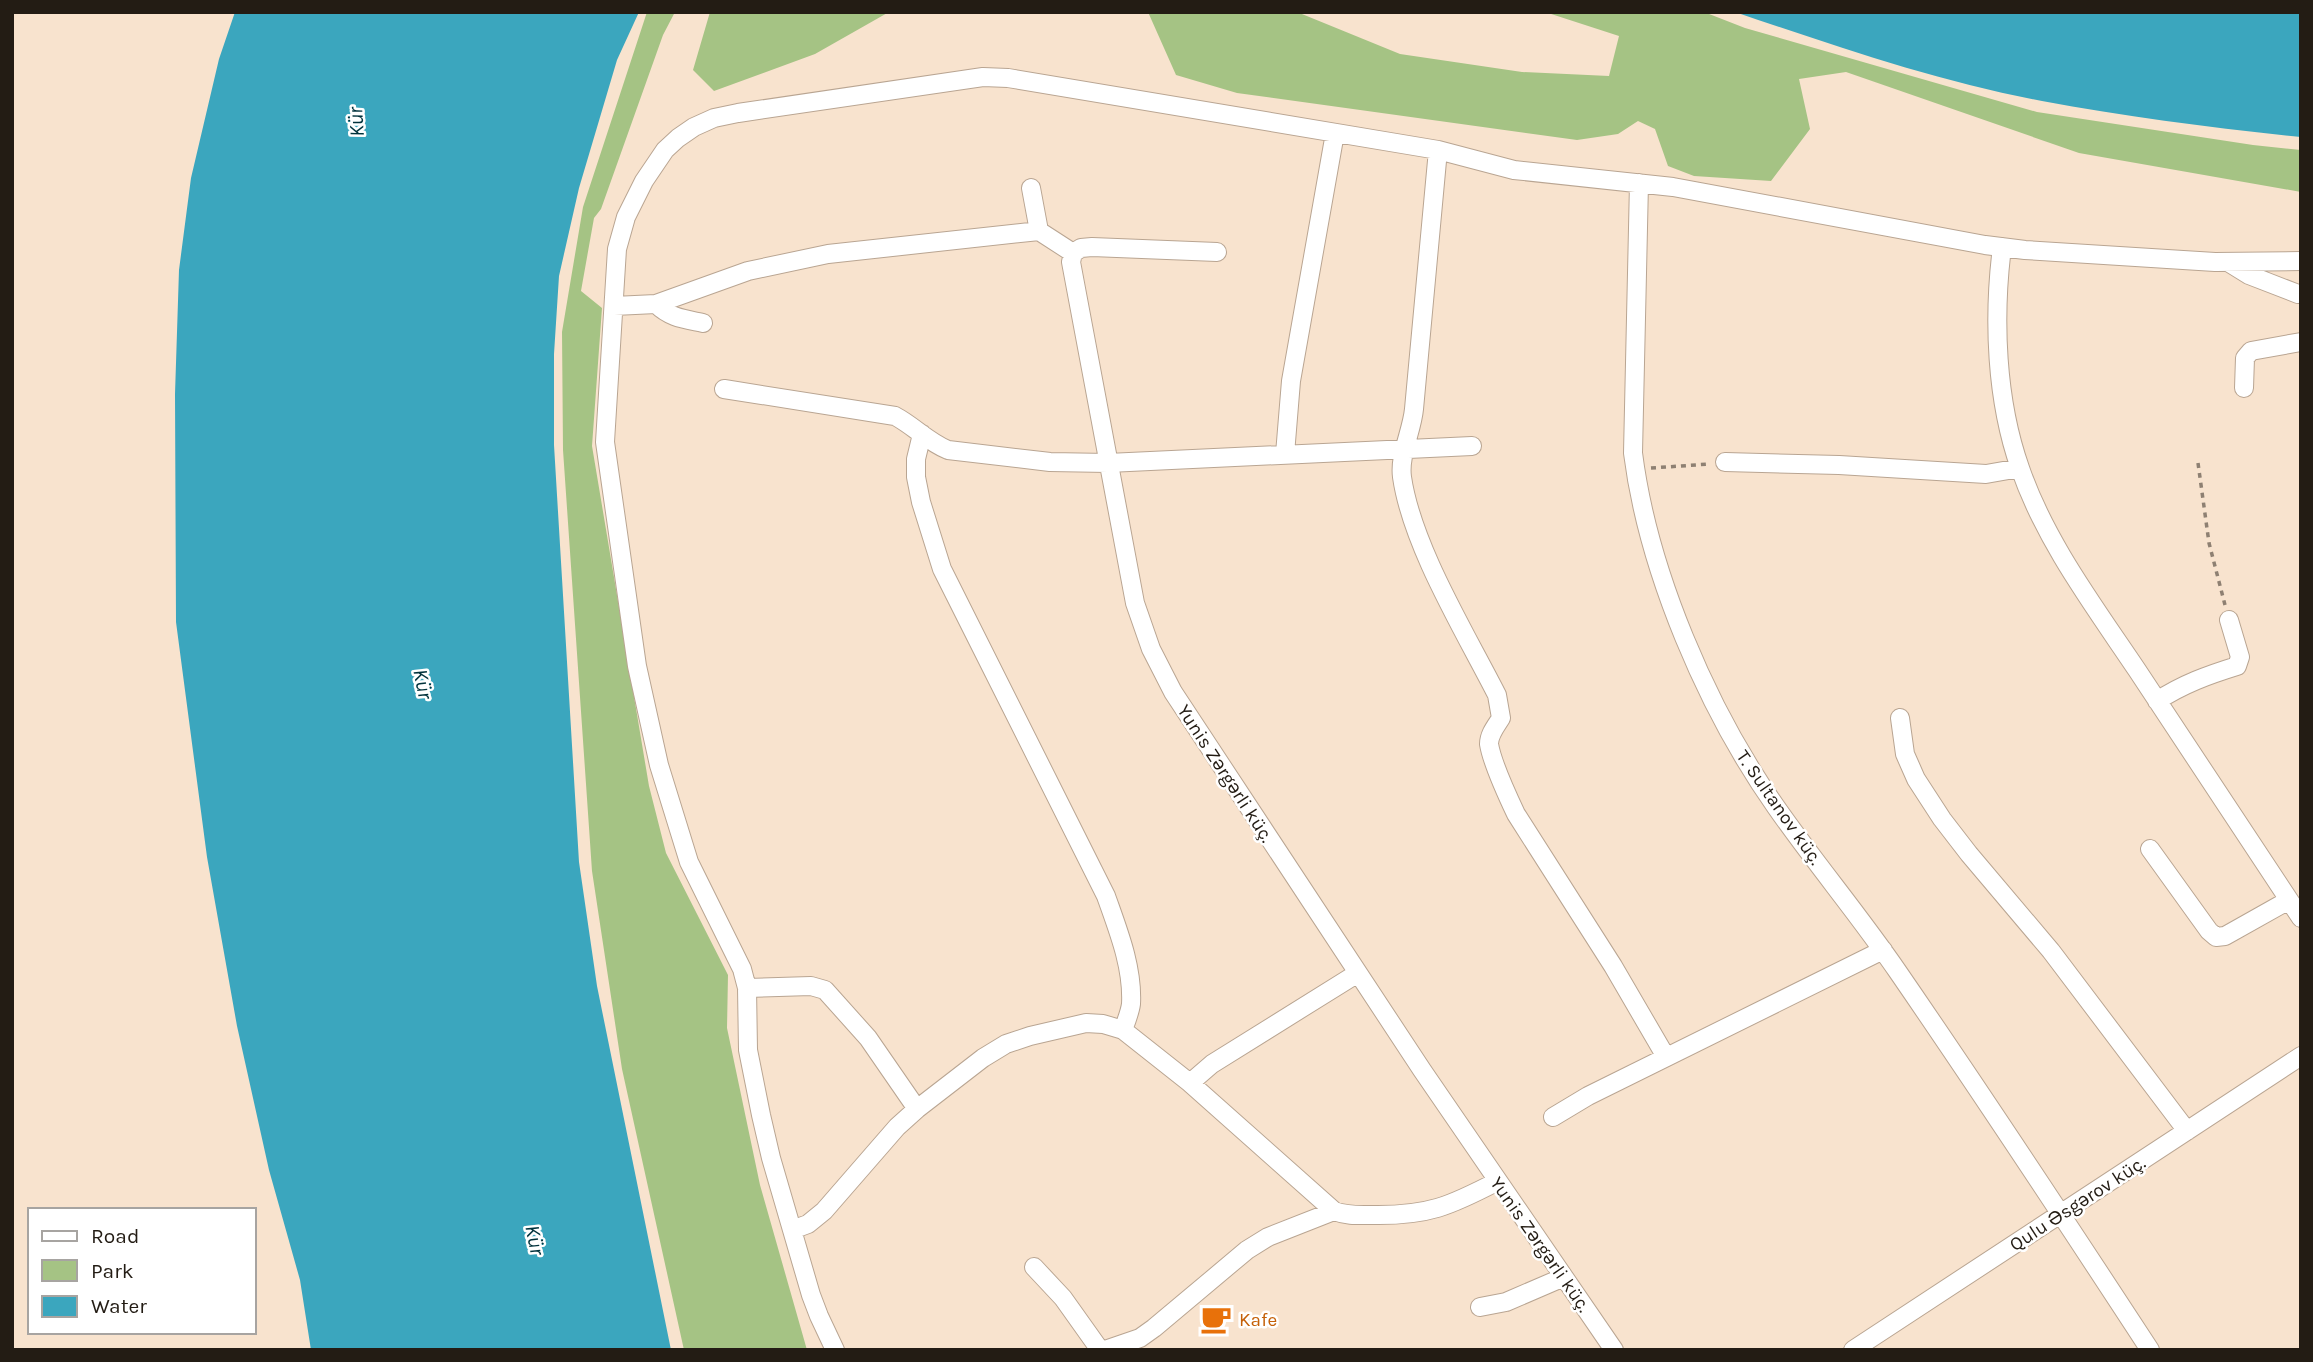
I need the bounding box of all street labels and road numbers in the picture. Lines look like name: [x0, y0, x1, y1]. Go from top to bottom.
street label: Yunis Zərgərli küç.: [1172, 701, 1278, 847]
street label: T. Sultanov küç.: [1732, 746, 1827, 869]
street label: Qulu Əsgərov küç.: [2006, 1152, 2150, 1256]
street label: Yunis Zərgərli küç.: [1485, 1173, 1595, 1316]

